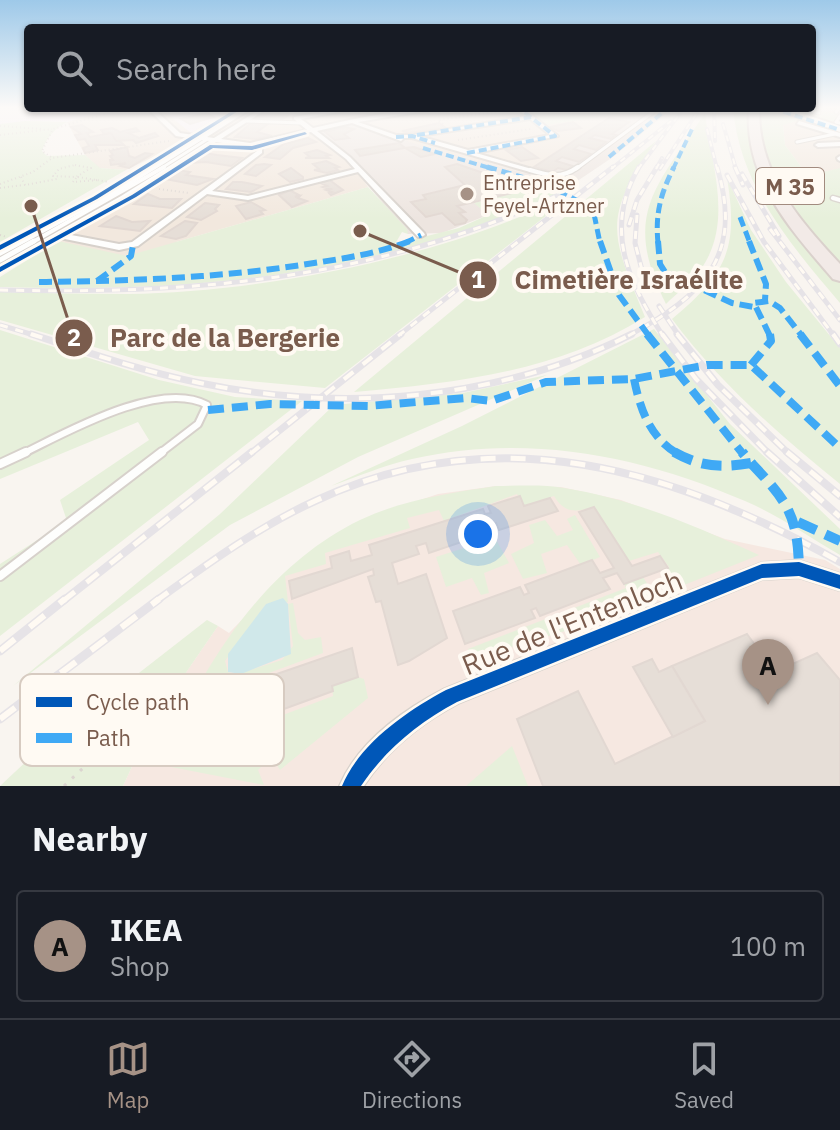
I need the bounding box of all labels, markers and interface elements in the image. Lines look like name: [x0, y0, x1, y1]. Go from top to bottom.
search box: [24, 24, 816, 112]
icon: search: [52, 46, 96, 90]
text: Search here: [116, 49, 277, 88]
road number: M 35: [756, 168, 824, 204]
place label: Entreprise Feyel-Artzner: [483, 169, 604, 219]
marker: Entreprise Feyel-Artzner: [458, 185, 476, 203]
callout: Cimetière Israélite: [458, 255, 759, 305]
text: Cimetière Israélite: [515, 262, 743, 296]
text: 1: [471, 263, 485, 295]
callout: Parc de la Bergerie: [54, 313, 356, 363]
text: Parc de la Bergerie: [110, 320, 340, 354]
text: 2: [67, 321, 81, 353]
your location: [458, 514, 498, 554]
street label: Rue de l'Entenloch: [456, 561, 688, 683]
pin: A: [742, 639, 794, 705]
legend: [20, 674, 284, 766]
text: Cycle path: [86, 687, 190, 716]
text: Path: [86, 723, 131, 752]
text: Nearby: [32, 816, 147, 860]
text: IKEA: [110, 910, 183, 949]
text: A: [51, 929, 69, 963]
text: 100 m: [730, 929, 806, 963]
text: Shop: [110, 949, 170, 983]
tab: Map: [106, 1037, 150, 1114]
tab: Directions: [362, 1037, 462, 1114]
tab: Saved: [674, 1037, 734, 1114]

